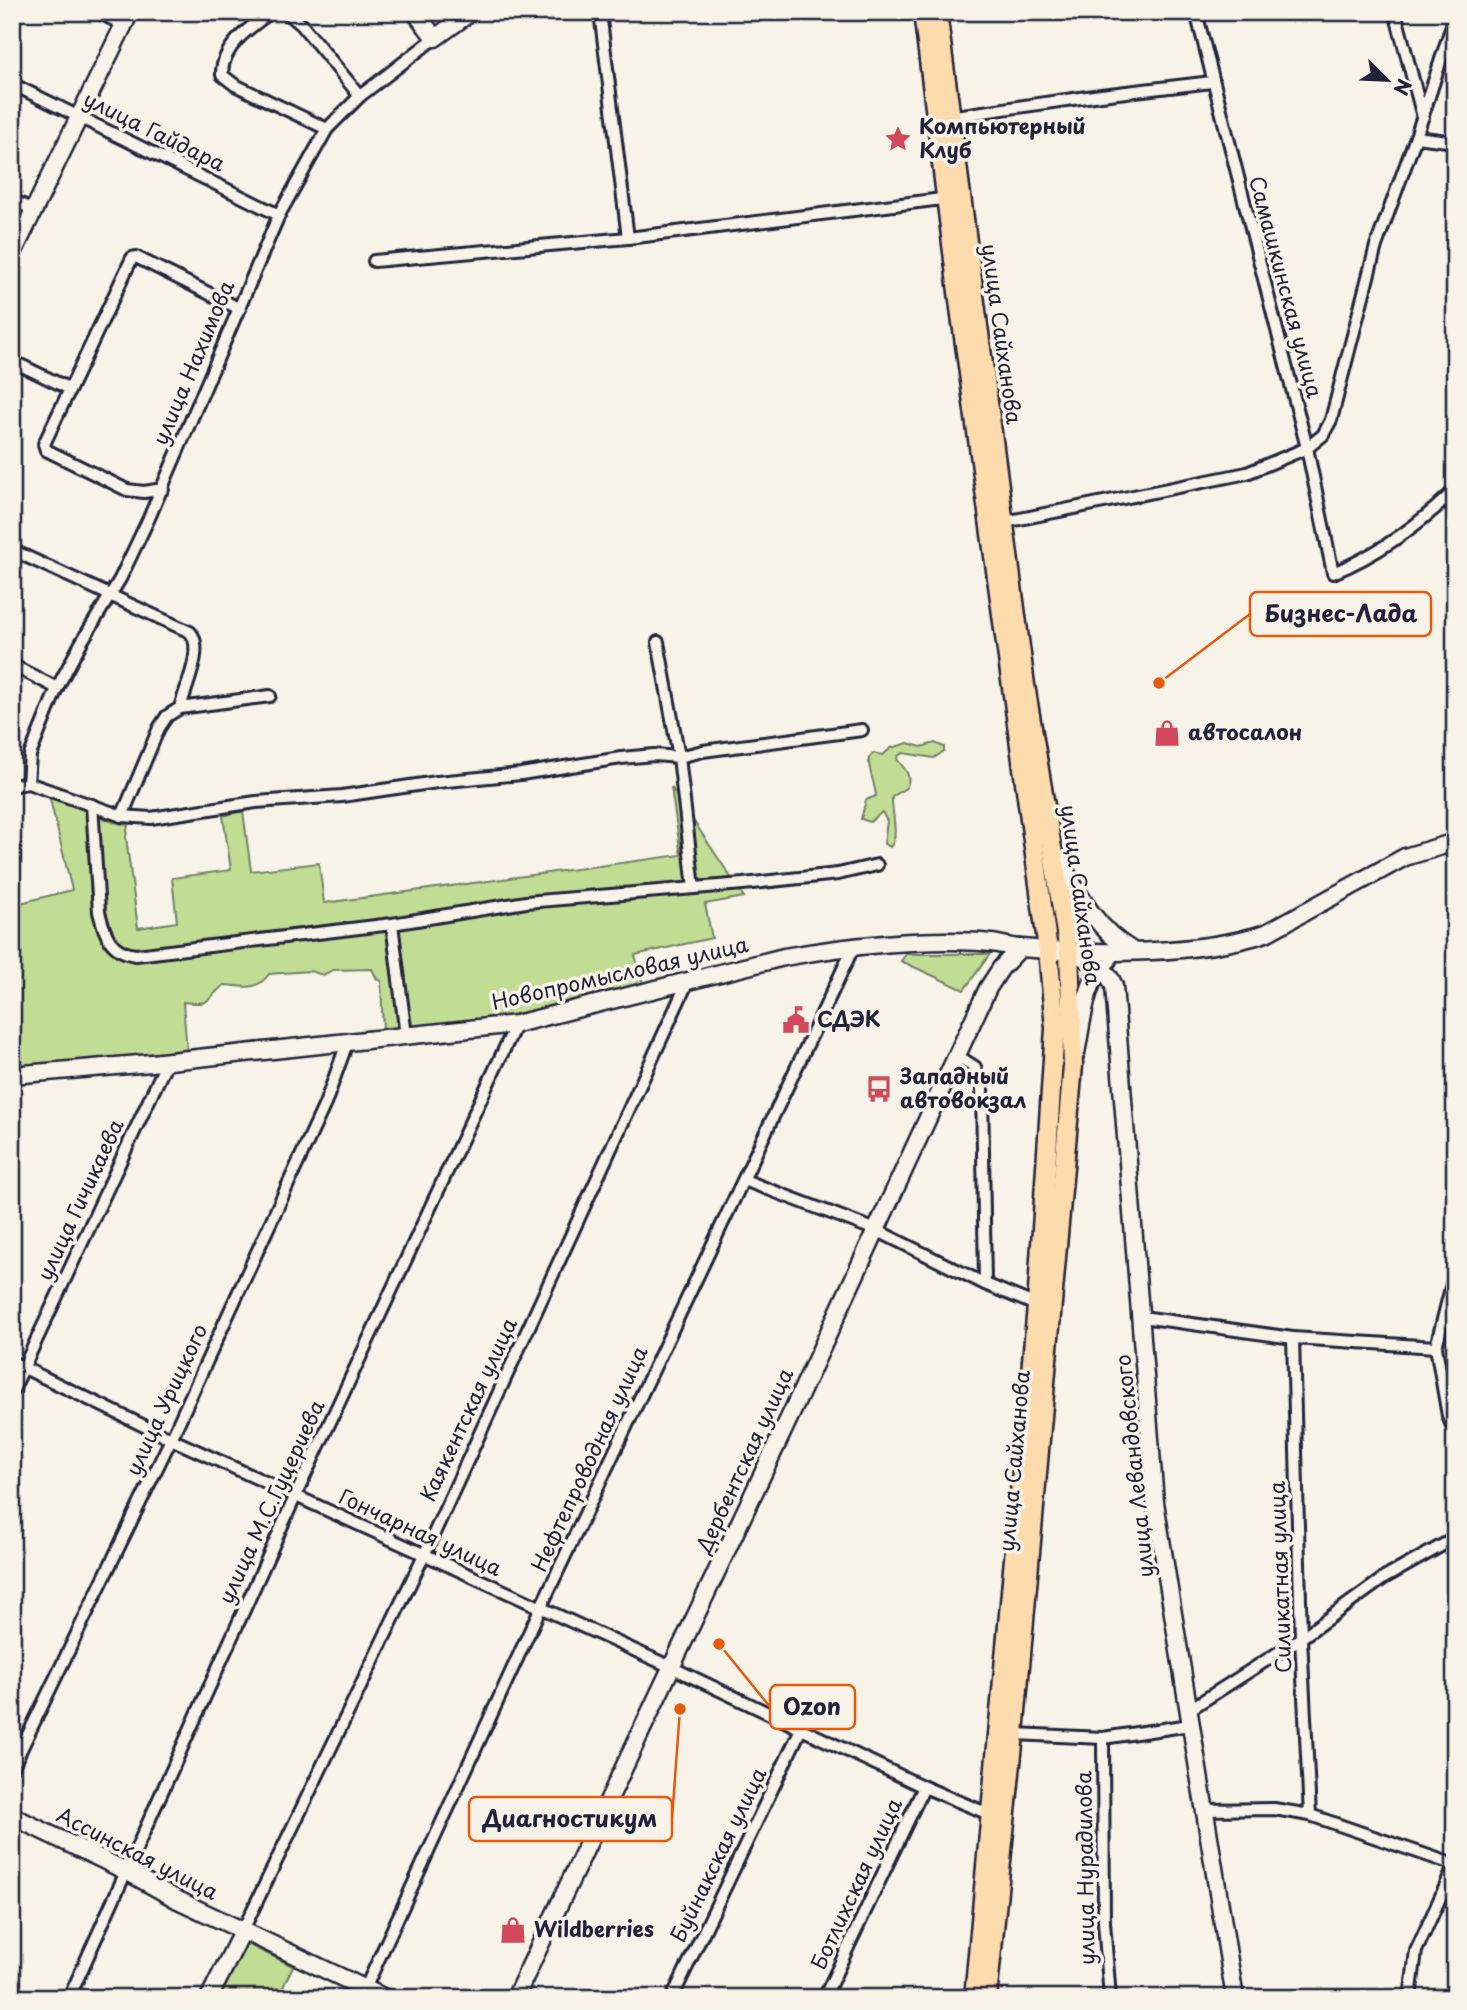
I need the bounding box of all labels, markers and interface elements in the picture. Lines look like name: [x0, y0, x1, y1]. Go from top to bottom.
north arrow: [1352, 46, 1422, 116]
text: N: [1388, 75, 1419, 100]
street label: улица Гайдара: [79, 82, 232, 179]
place label: Компьютерный Клуб: [919, 109, 1086, 165]
place icon: Компьютерный Клуб: [883, 124, 913, 154]
street label: Самашкинская улица: [1242, 172, 1332, 402]
street label: улица Сайханова: [974, 241, 1031, 426]
street label: улица Нахимова: [143, 275, 241, 449]
callout: Бизнес-Лада: [1250, 592, 1431, 636]
text: Бизнес-Лада: [1264, 595, 1418, 630]
place label: автосалон: [1188, 715, 1302, 747]
shop icon: автосалон: [1152, 718, 1182, 748]
street label: улица Сайханова: [1053, 802, 1110, 987]
street label: Новопромысловая улица: [488, 927, 752, 1017]
place label: СДЭК: [817, 1002, 881, 1034]
public building icon: СДЭК: [781, 1005, 811, 1035]
place label: Западный автовокзал: [899, 1059, 1027, 1115]
bus stop icon: Западный автовокзал: [864, 1074, 894, 1104]
street label: улица Гичикаева: [28, 1113, 131, 1285]
street label: Каякентская улица: [410, 1311, 524, 1506]
street label: улица Урицкого: [116, 1318, 214, 1480]
street label: Нефтепроводная улица: [522, 1339, 655, 1576]
street label: улица Левандовского: [1105, 1353, 1161, 1579]
street label: Дербентская улица: [686, 1362, 800, 1559]
street label: улица Сайханова: [989, 1369, 1037, 1553]
street label: улица М.С.Гуцериева: [209, 1394, 332, 1608]
street label: Гончарная улица: [334, 1479, 508, 1583]
street label: Силикатная улица: [1260, 1480, 1298, 1674]
callout: Ozon: [770, 1685, 855, 1729]
text: Ozon: [783, 1688, 841, 1723]
street label: Буйнакская улица: [661, 1761, 774, 1947]
street label: улица Нурадилова: [1066, 1771, 1102, 1965]
street label: Ботлихская улица: [801, 1791, 909, 1974]
callout: Диагностикум: [469, 1797, 672, 1841]
street label: Ассинская улица: [52, 1798, 225, 1907]
text: Диагностикум: [482, 1800, 657, 1835]
place label: Wildberries: [534, 1912, 654, 1944]
shop icon: Wildberries: [498, 1915, 528, 1945]

